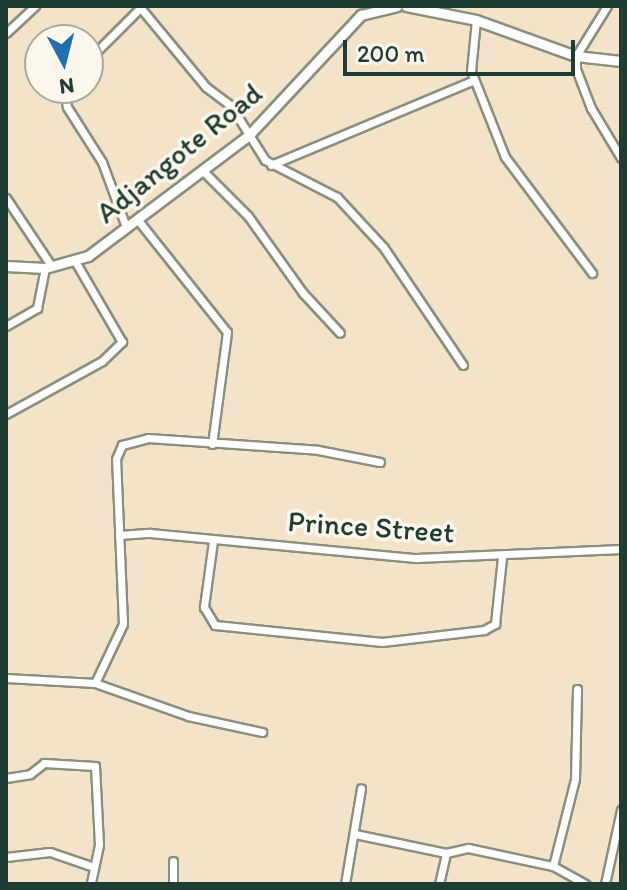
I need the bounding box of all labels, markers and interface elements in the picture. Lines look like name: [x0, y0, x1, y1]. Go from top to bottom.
north arrow: [24, 24, 104, 104]
scale bar: [347, 24, 579, 74]
text: 200 m: [357, 39, 425, 68]
text: N: [58, 72, 76, 101]
street label: Adjangote Road: [89, 75, 269, 231]
street label: Prince Street: [286, 503, 456, 551]

